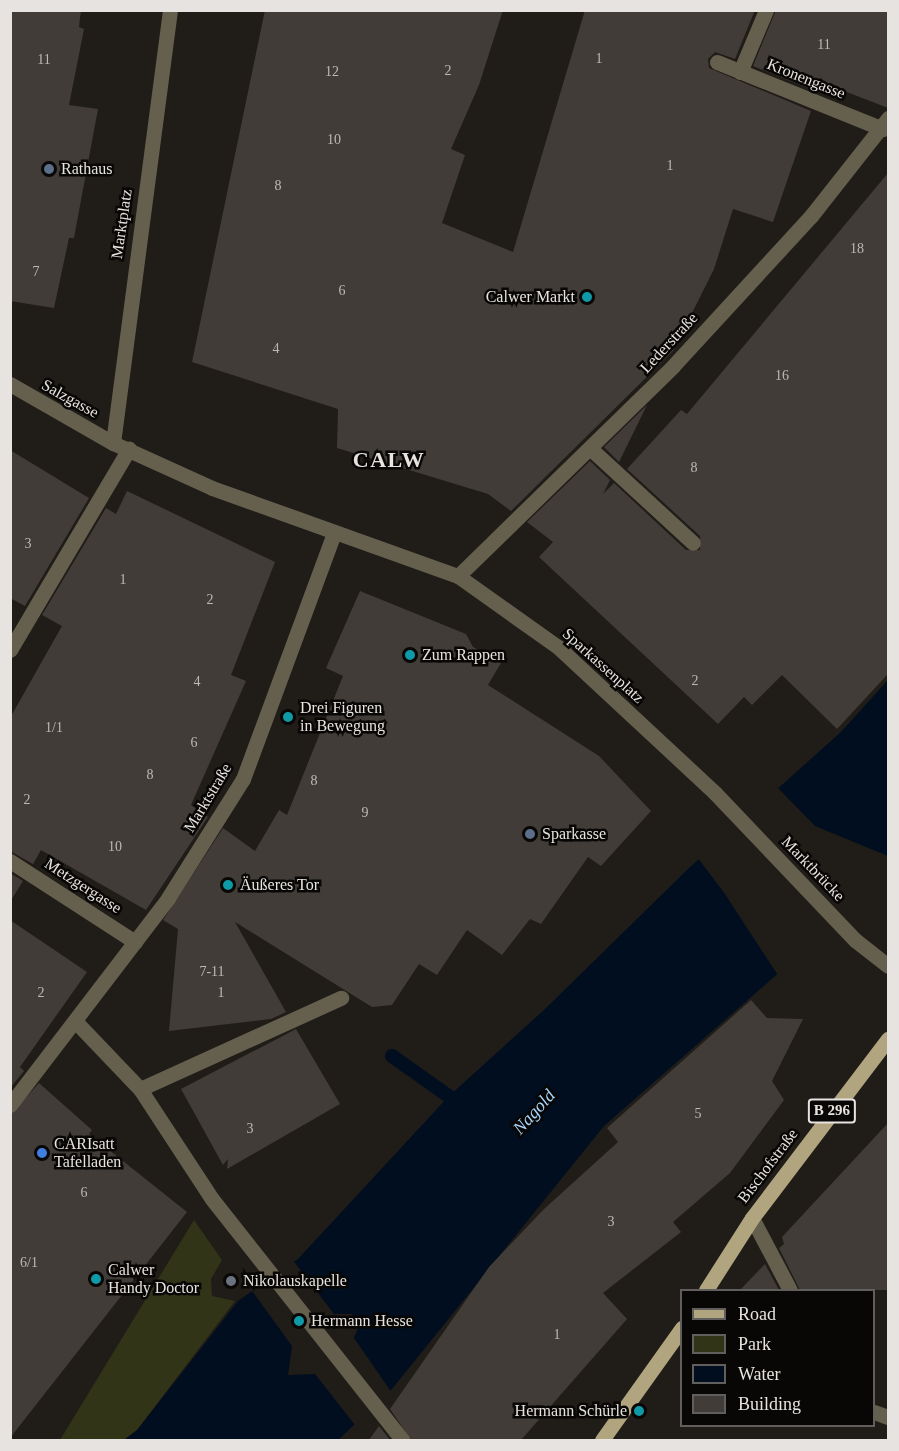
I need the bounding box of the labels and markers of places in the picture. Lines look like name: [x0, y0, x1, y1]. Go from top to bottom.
place label: Rathaus: [61, 159, 113, 179]
marker: Rathaus: [42, 162, 56, 176]
place label: Calwer Markt: [486, 287, 575, 307]
marker: Calwer Markt: [580, 290, 594, 304]
place label: Zum Rappen: [422, 645, 505, 665]
marker: Zum Rappen: [403, 648, 417, 662]
place label: Drei Figuren in Bewegung: [300, 698, 385, 736]
marker: Drei Figuren in Bewegung: [281, 710, 295, 724]
place label: Sparkasse: [542, 824, 606, 844]
marker: Sparkasse: [523, 827, 537, 841]
place label: Äußeres Tor: [240, 875, 319, 895]
marker: Äußeres Tor: [221, 878, 235, 892]
place label: CARIsatt Tafelladen: [54, 1134, 121, 1172]
marker: CARIsatt Tafelladen: [35, 1146, 49, 1160]
place label: Calwer Handy Doctor: [108, 1260, 199, 1298]
place label: Nikolauskapelle: [243, 1271, 347, 1291]
marker: Calwer Handy Doctor: [89, 1272, 103, 1286]
marker: Nikolauskapelle: [224, 1274, 238, 1288]
place label: Hermann Hesse: [311, 1311, 413, 1331]
marker: Hermann Hesse: [292, 1314, 306, 1328]
place label: Hermann Schürle: [515, 1401, 627, 1421]
marker: Hermann Schürle: [632, 1404, 646, 1418]

